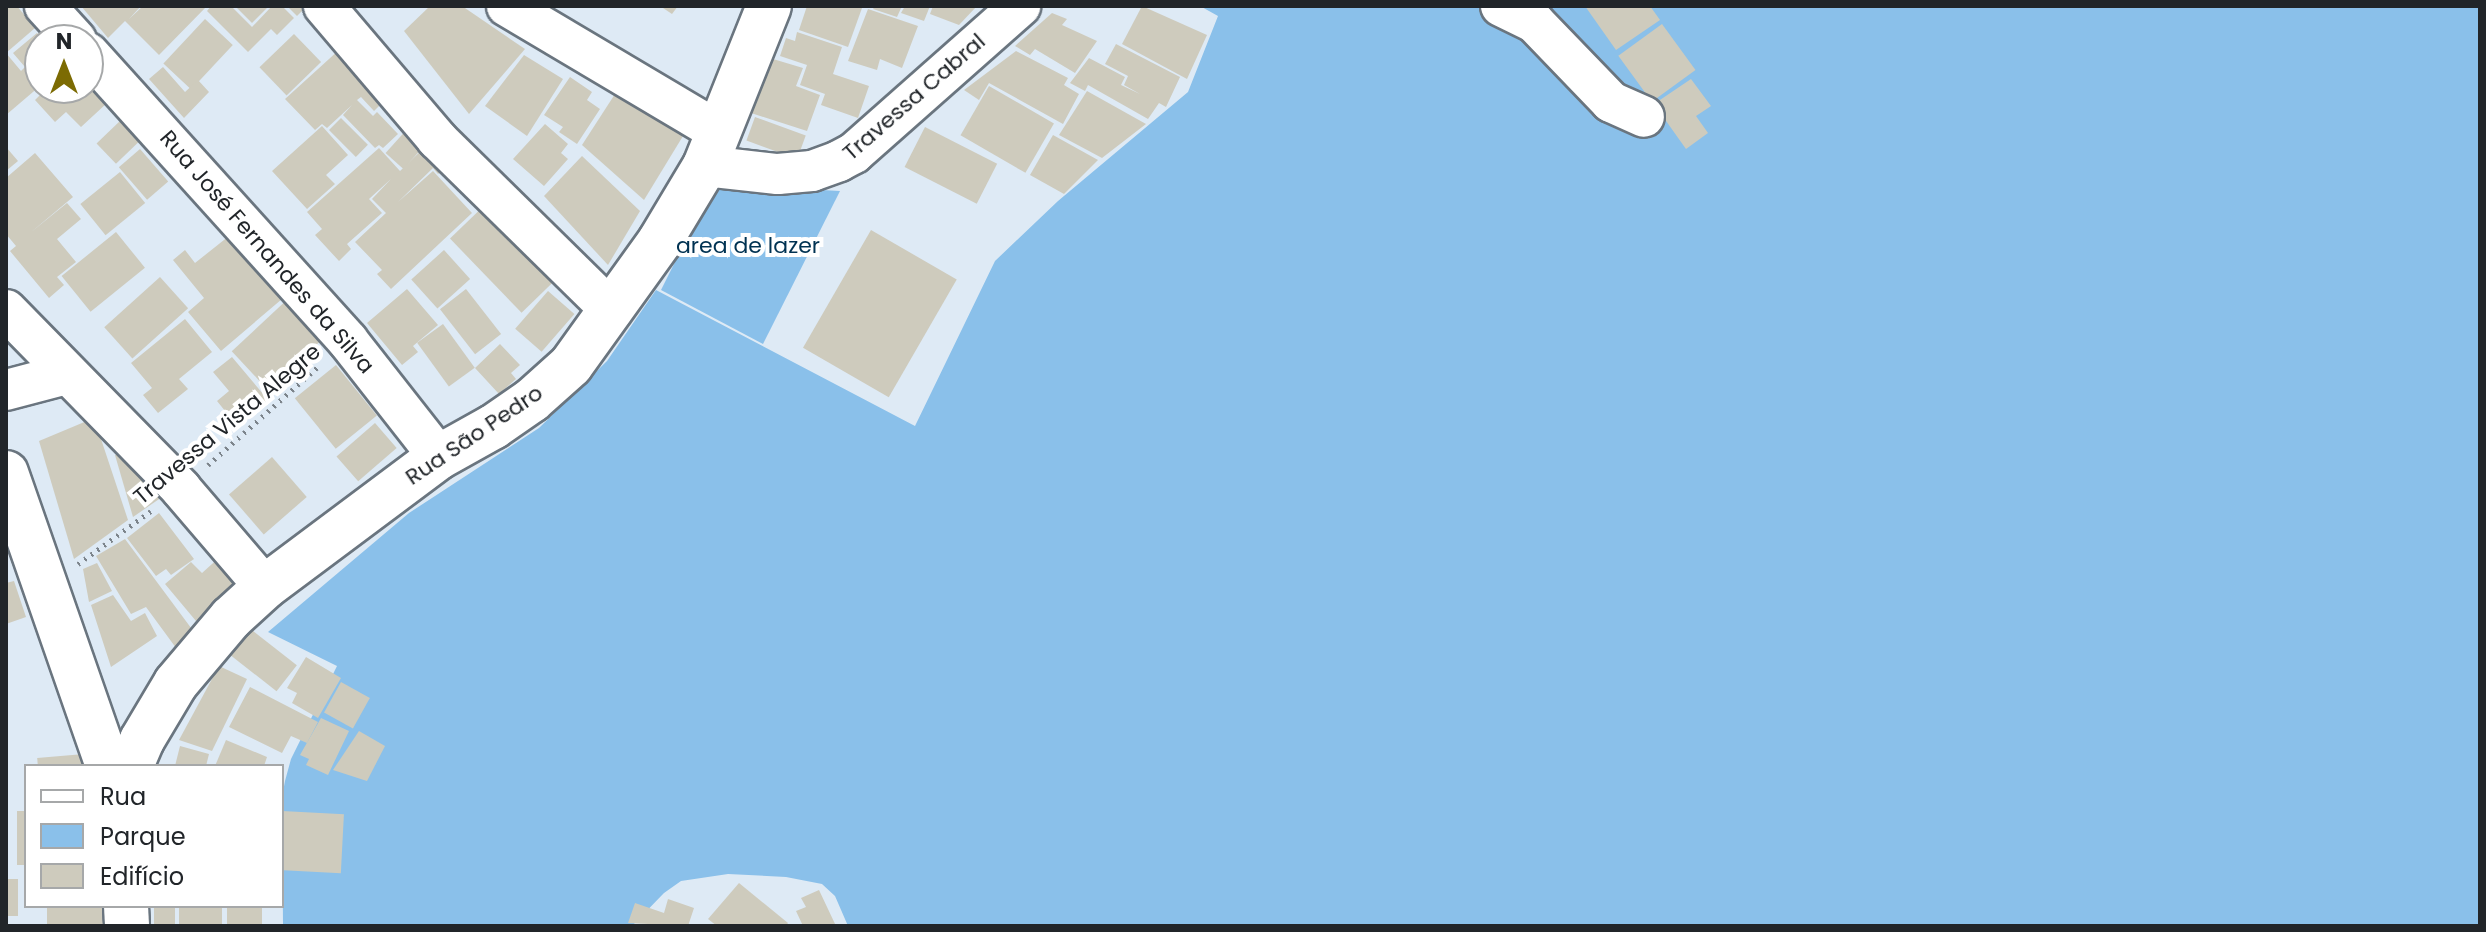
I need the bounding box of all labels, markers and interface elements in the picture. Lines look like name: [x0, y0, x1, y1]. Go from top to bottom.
north arrow: [24, 24, 104, 104]
text: N: [56, 26, 72, 57]
street label: Travessa Cabral: [837, 28, 991, 166]
street label: Rua José Fernandes da Silva: [154, 125, 380, 379]
park label: area de lazer: [676, 233, 820, 259]
street label: Travessa Vista Alegre: [128, 338, 326, 510]
street label: Rua São Pedro: [401, 379, 547, 491]
legend: [24, 764, 284, 908]
text: Rua: [100, 780, 146, 813]
text: Parque: [100, 820, 186, 853]
text: Edifício: [100, 860, 184, 893]

